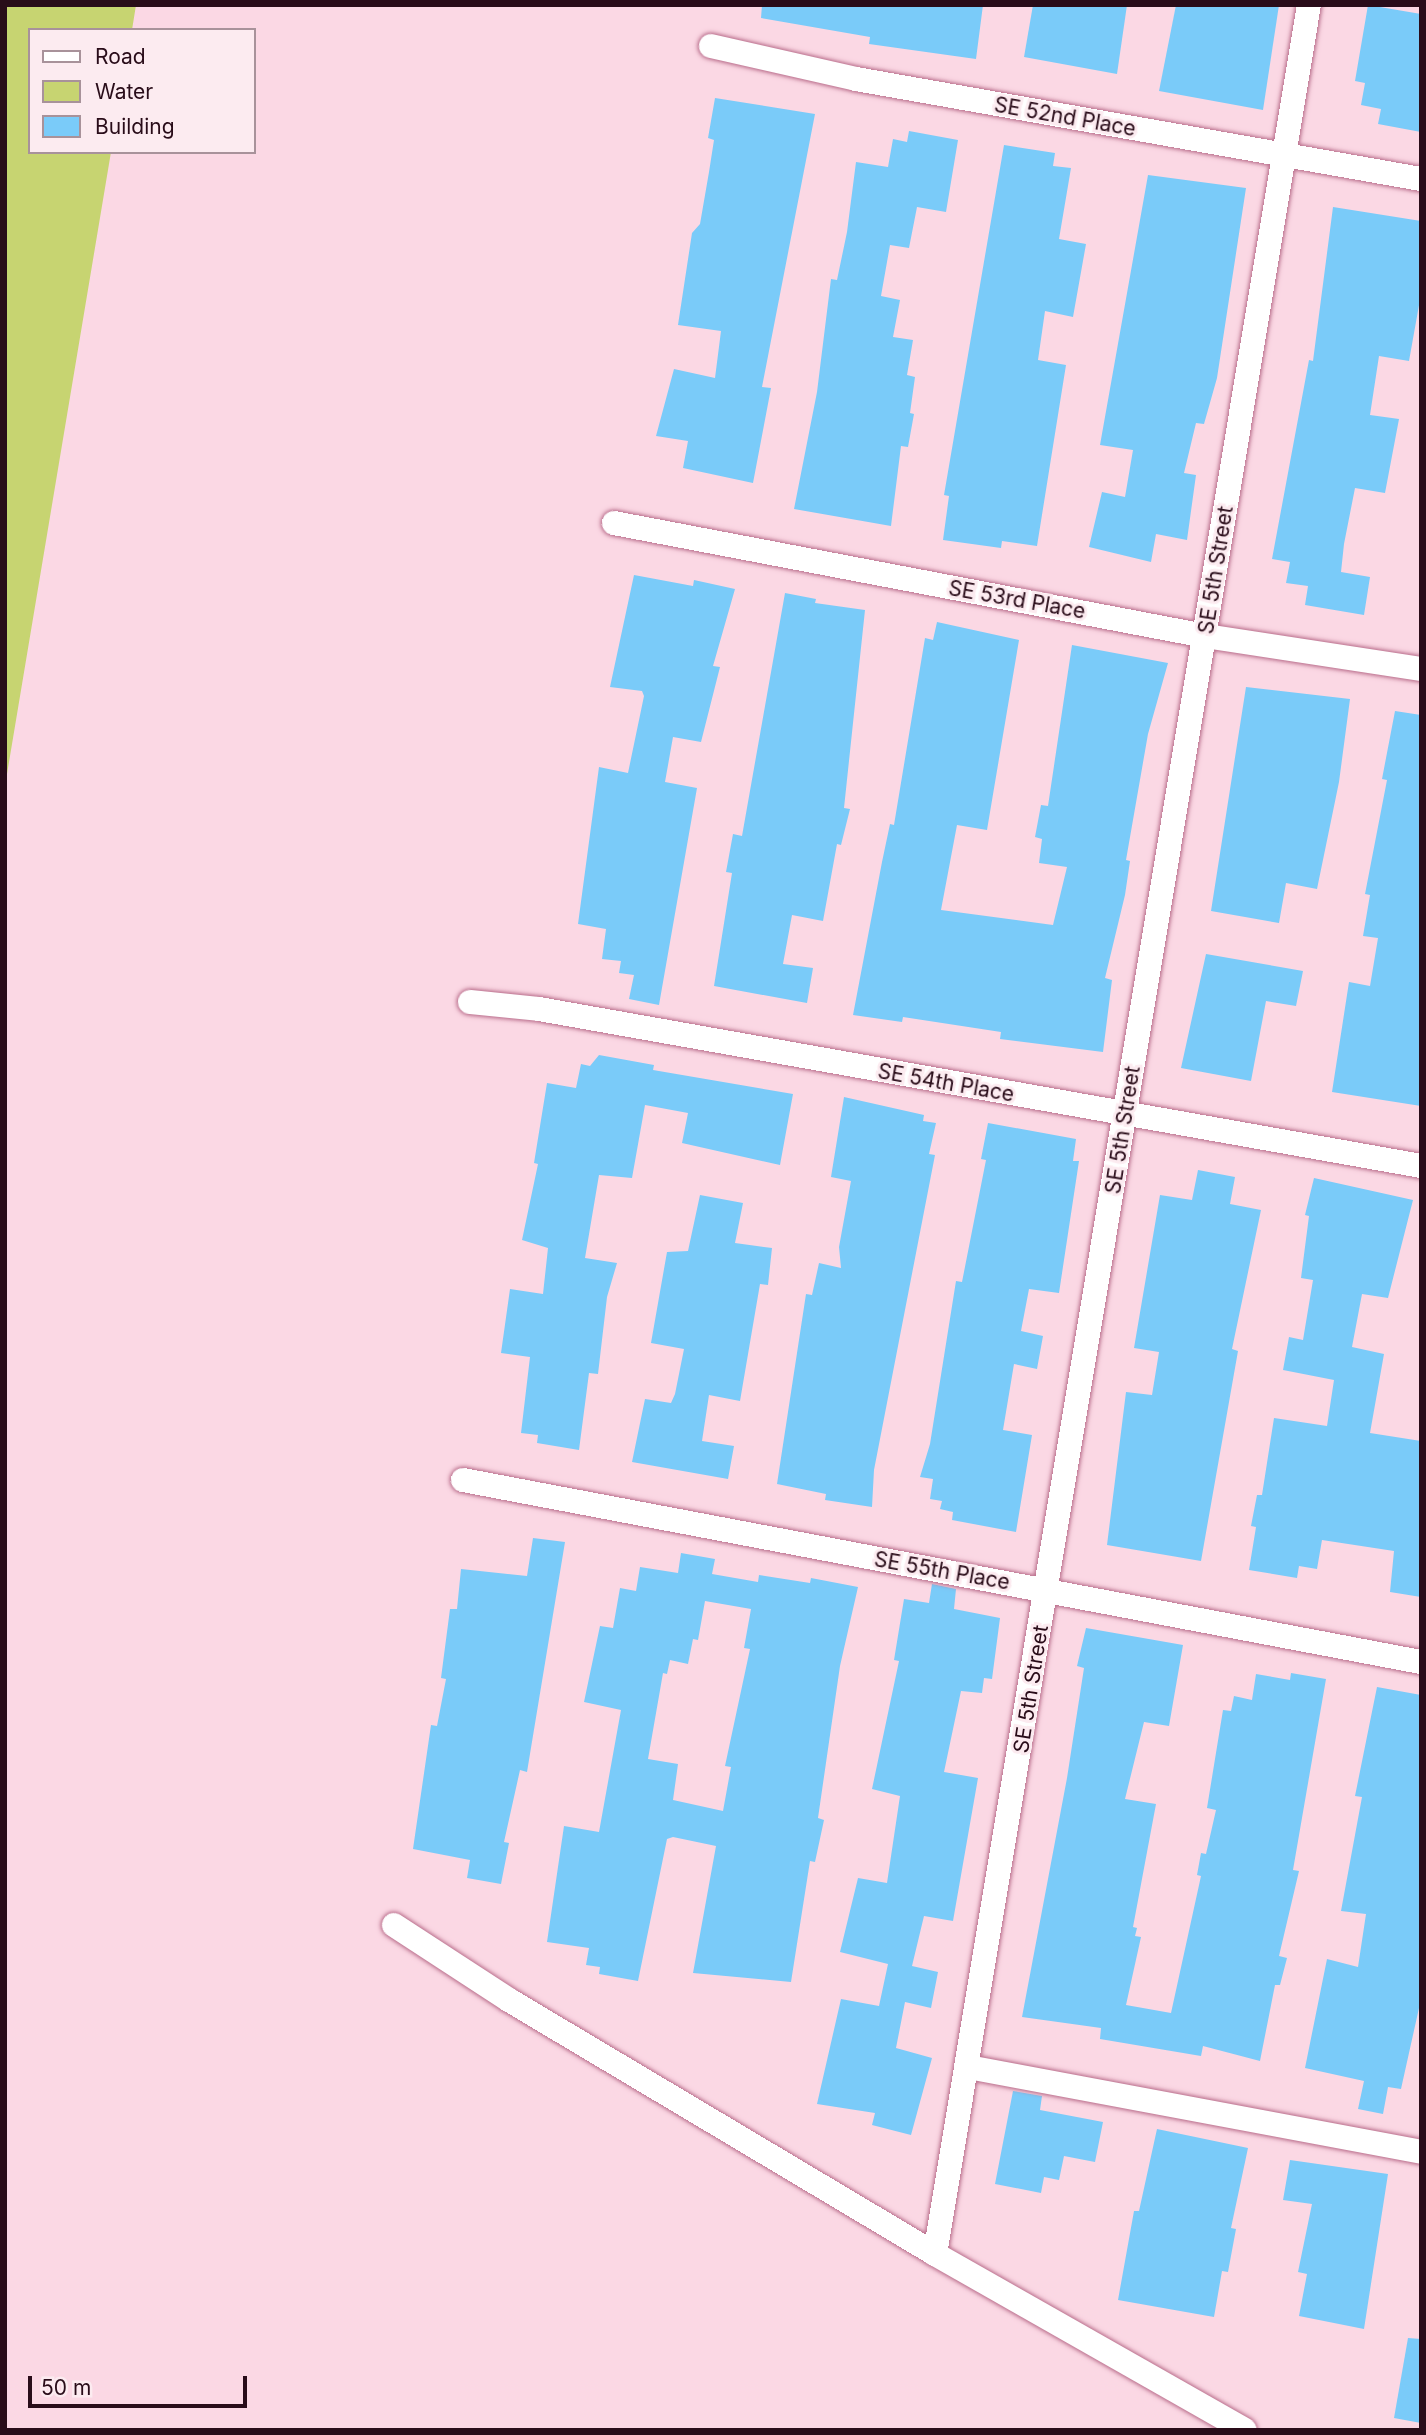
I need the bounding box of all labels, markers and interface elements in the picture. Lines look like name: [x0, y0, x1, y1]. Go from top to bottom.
legend: [28, 28, 256, 154]
text: Road: [95, 44, 146, 69]
text: Water: [95, 79, 153, 104]
street label: SE 52nd Place: [992, 92, 1138, 142]
text: Building: [95, 114, 175, 139]
street label: SE 5th Street: [1193, 504, 1239, 636]
street label: SE 53rd Place: [947, 576, 1087, 624]
street label: SE 54th Place: [876, 1059, 1016, 1107]
street label: SE 5th Street: [1100, 1064, 1146, 1196]
street label: SE 55th Place: [872, 1547, 1012, 1595]
street label: SE 5th Street: [1008, 1623, 1054, 1755]
scale bar: [32, 2362, 250, 2406]
text: 50 m: [41, 2375, 91, 2400]

